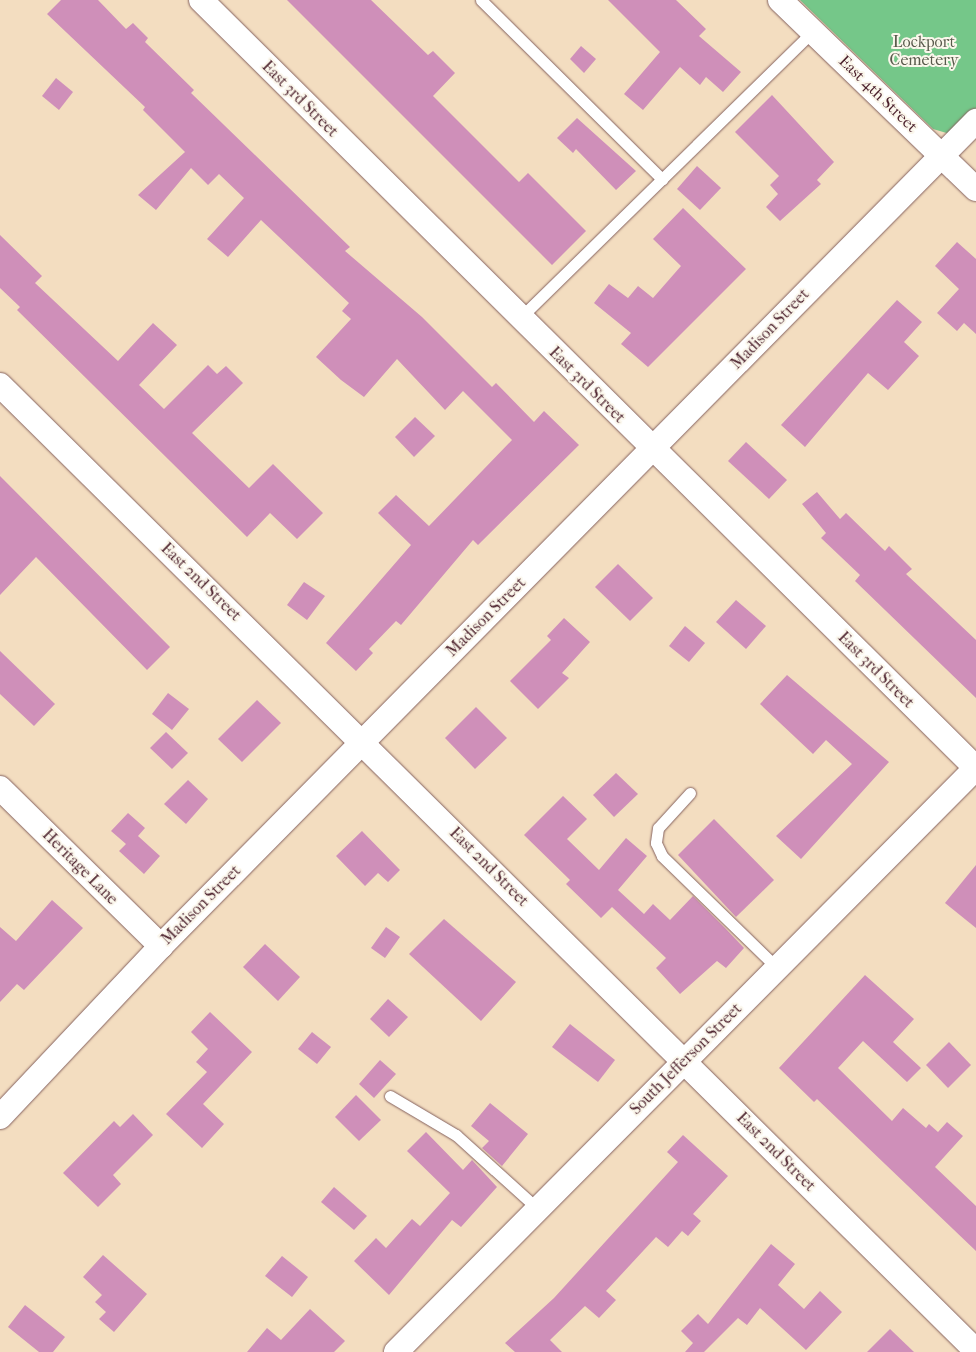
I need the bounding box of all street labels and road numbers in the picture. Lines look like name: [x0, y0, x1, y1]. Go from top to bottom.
street label: East 4th Street: [835, 52, 921, 136]
street label: East 3rd Street: [258, 57, 342, 141]
street label: Madison Street: [727, 285, 813, 373]
street label: East 3rd Street: [545, 343, 629, 427]
street label: East 2nd Street: [157, 539, 245, 625]
street label: Madison Street: [442, 573, 530, 661]
street label: East 3rd Street: [834, 628, 918, 712]
street label: East 2nd Street: [445, 823, 533, 911]
street label: Heritage Lane: [38, 825, 122, 909]
street label: Madison Street: [157, 861, 245, 949]
street label: South Jefferson Street: [626, 999, 746, 1119]
street label: East 2nd Street: [732, 1108, 820, 1196]

